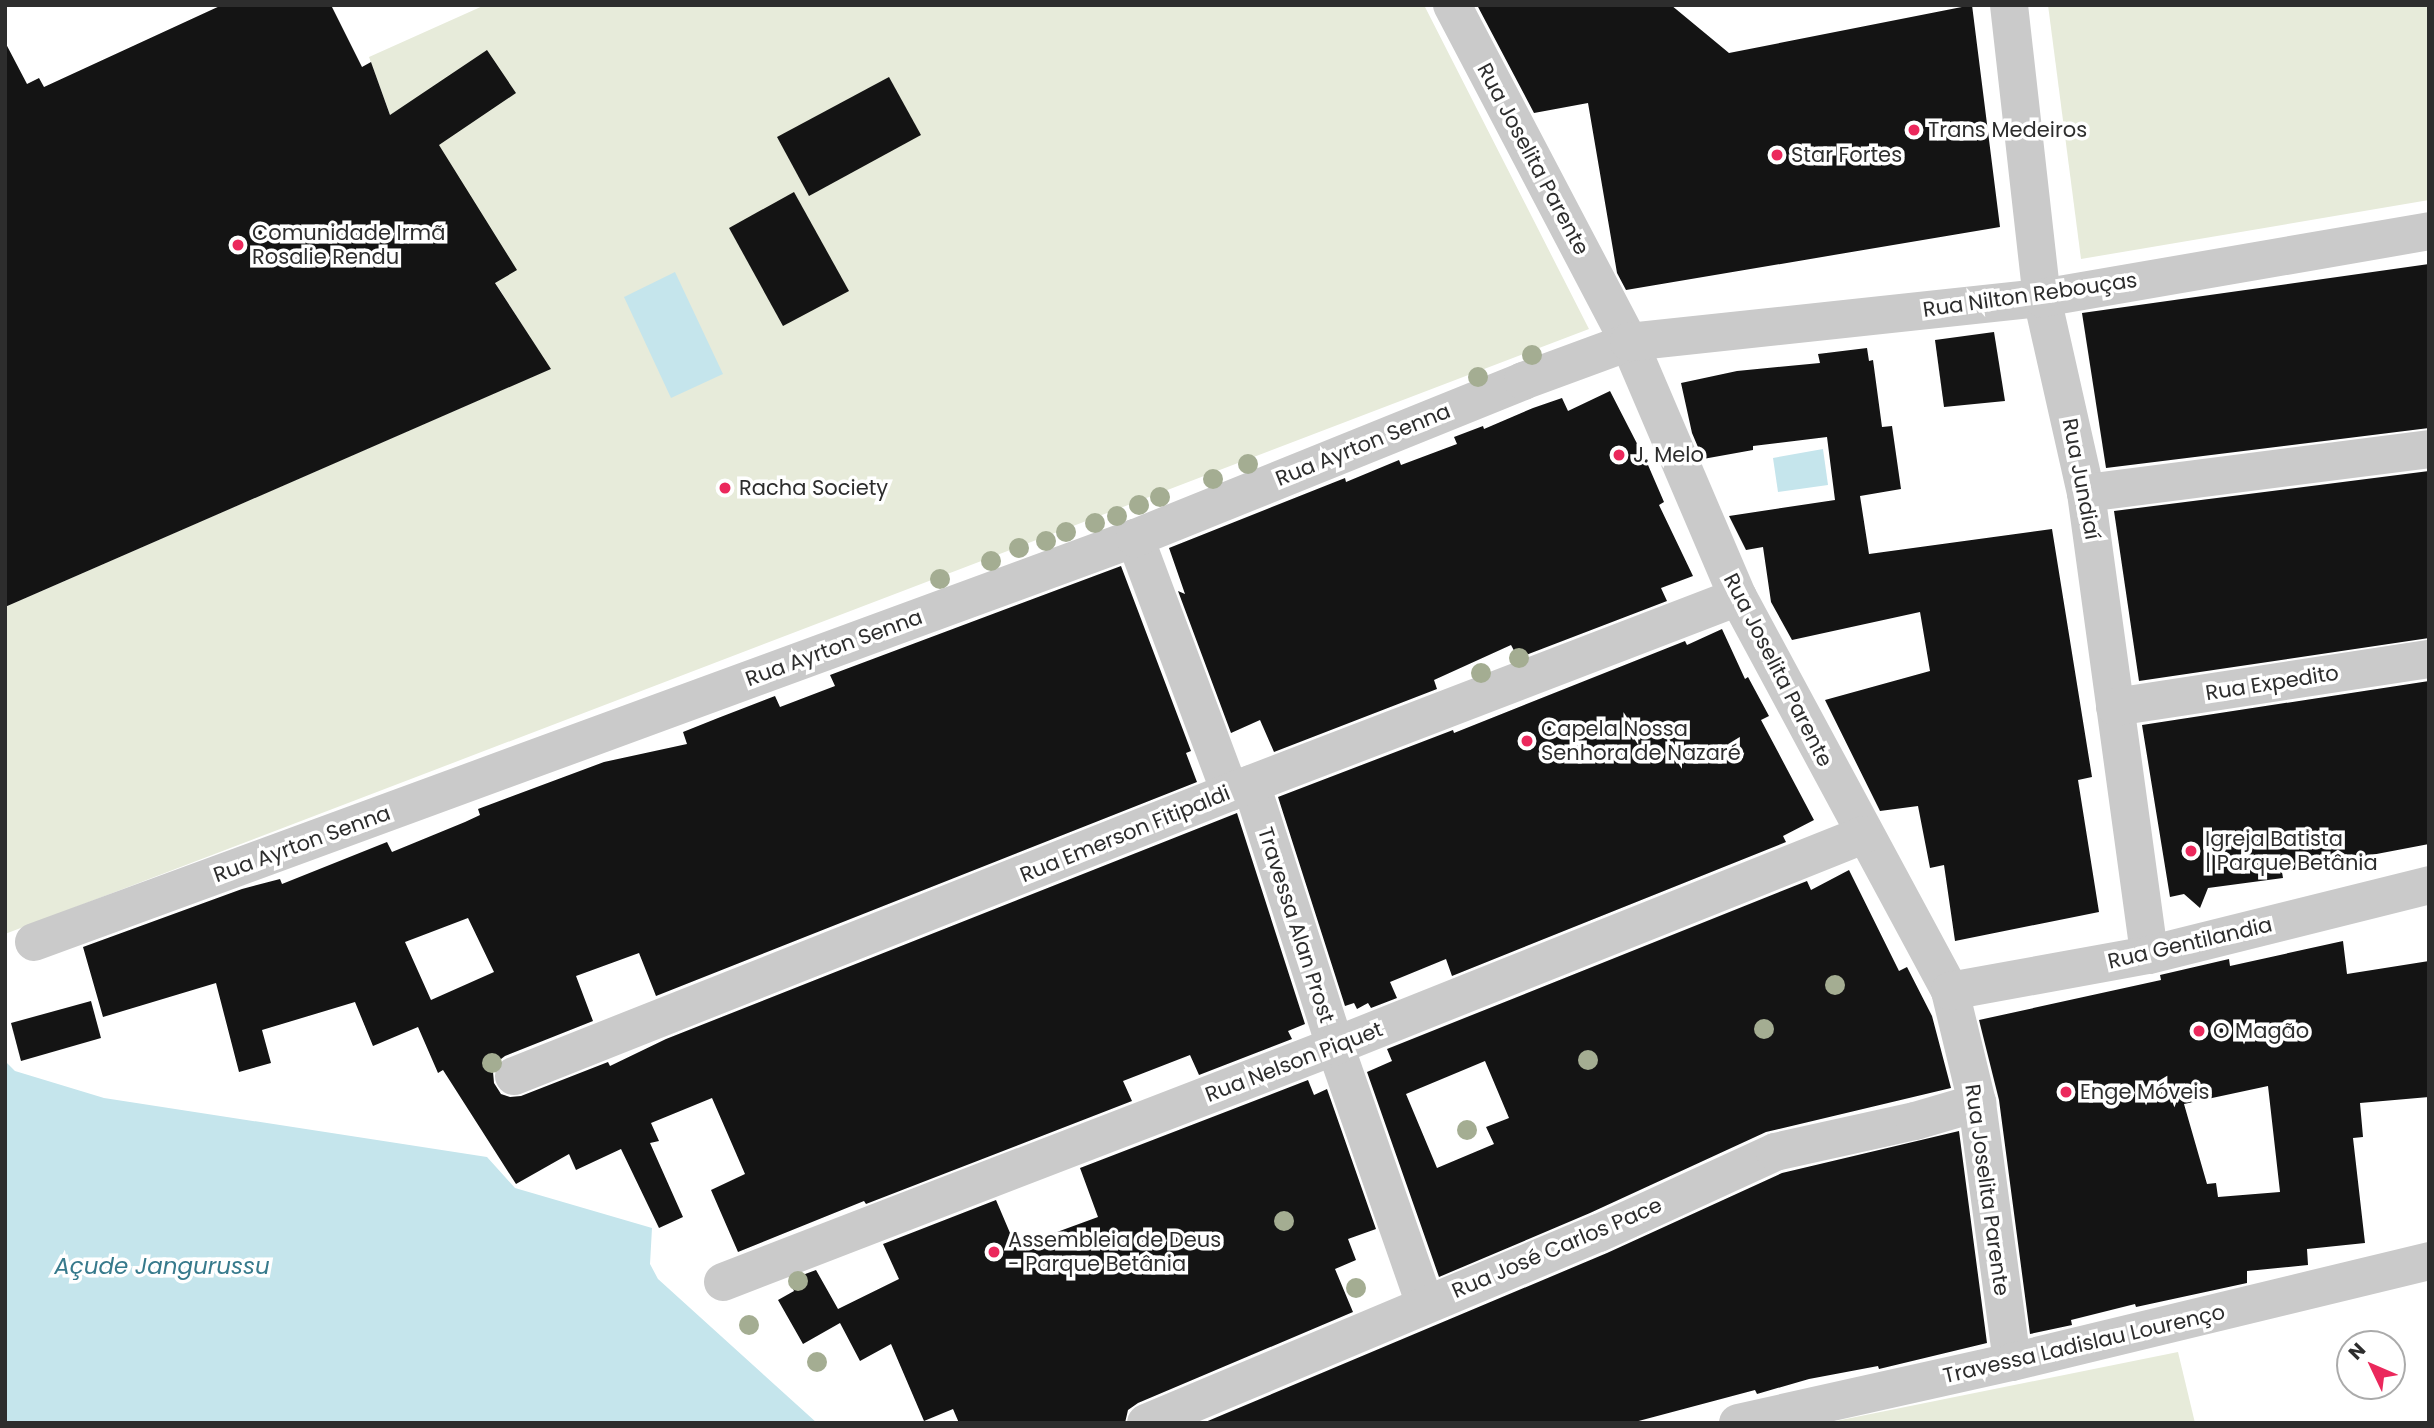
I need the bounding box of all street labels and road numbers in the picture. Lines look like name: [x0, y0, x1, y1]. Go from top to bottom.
street label: Rua Joselita Parente: [1472, 59, 1594, 259]
street label: Rua Nilton Rebouças: [1921, 267, 2139, 323]
street label: Rua Ayrton Senna: [1272, 398, 1454, 492]
street label: Rua Jundiaí: [2057, 416, 2105, 542]
street label: Rua Joselita Parente: [1718, 569, 1838, 771]
street label: Rua Ayrton Senna: [742, 604, 926, 692]
street label: Rua Expedito: [2204, 660, 2340, 706]
street label: Rua Emerson Fitipaldi: [1016, 780, 1234, 888]
street label: Rua Ayrton Senna: [210, 800, 394, 888]
street label: Travessa Alan Prost: [1252, 824, 1340, 1026]
street label: Rua Gentilandia: [2105, 912, 2275, 974]
street label: Rua Nelson Piquet: [1202, 1017, 1386, 1107]
street label: Rua Joselita Parente: [1960, 1082, 2014, 1298]
street label: Rua José Carlos Pace: [1448, 1192, 1666, 1304]
street label: Travessa Ladislau Lourenço: [1941, 1299, 2227, 1389]

